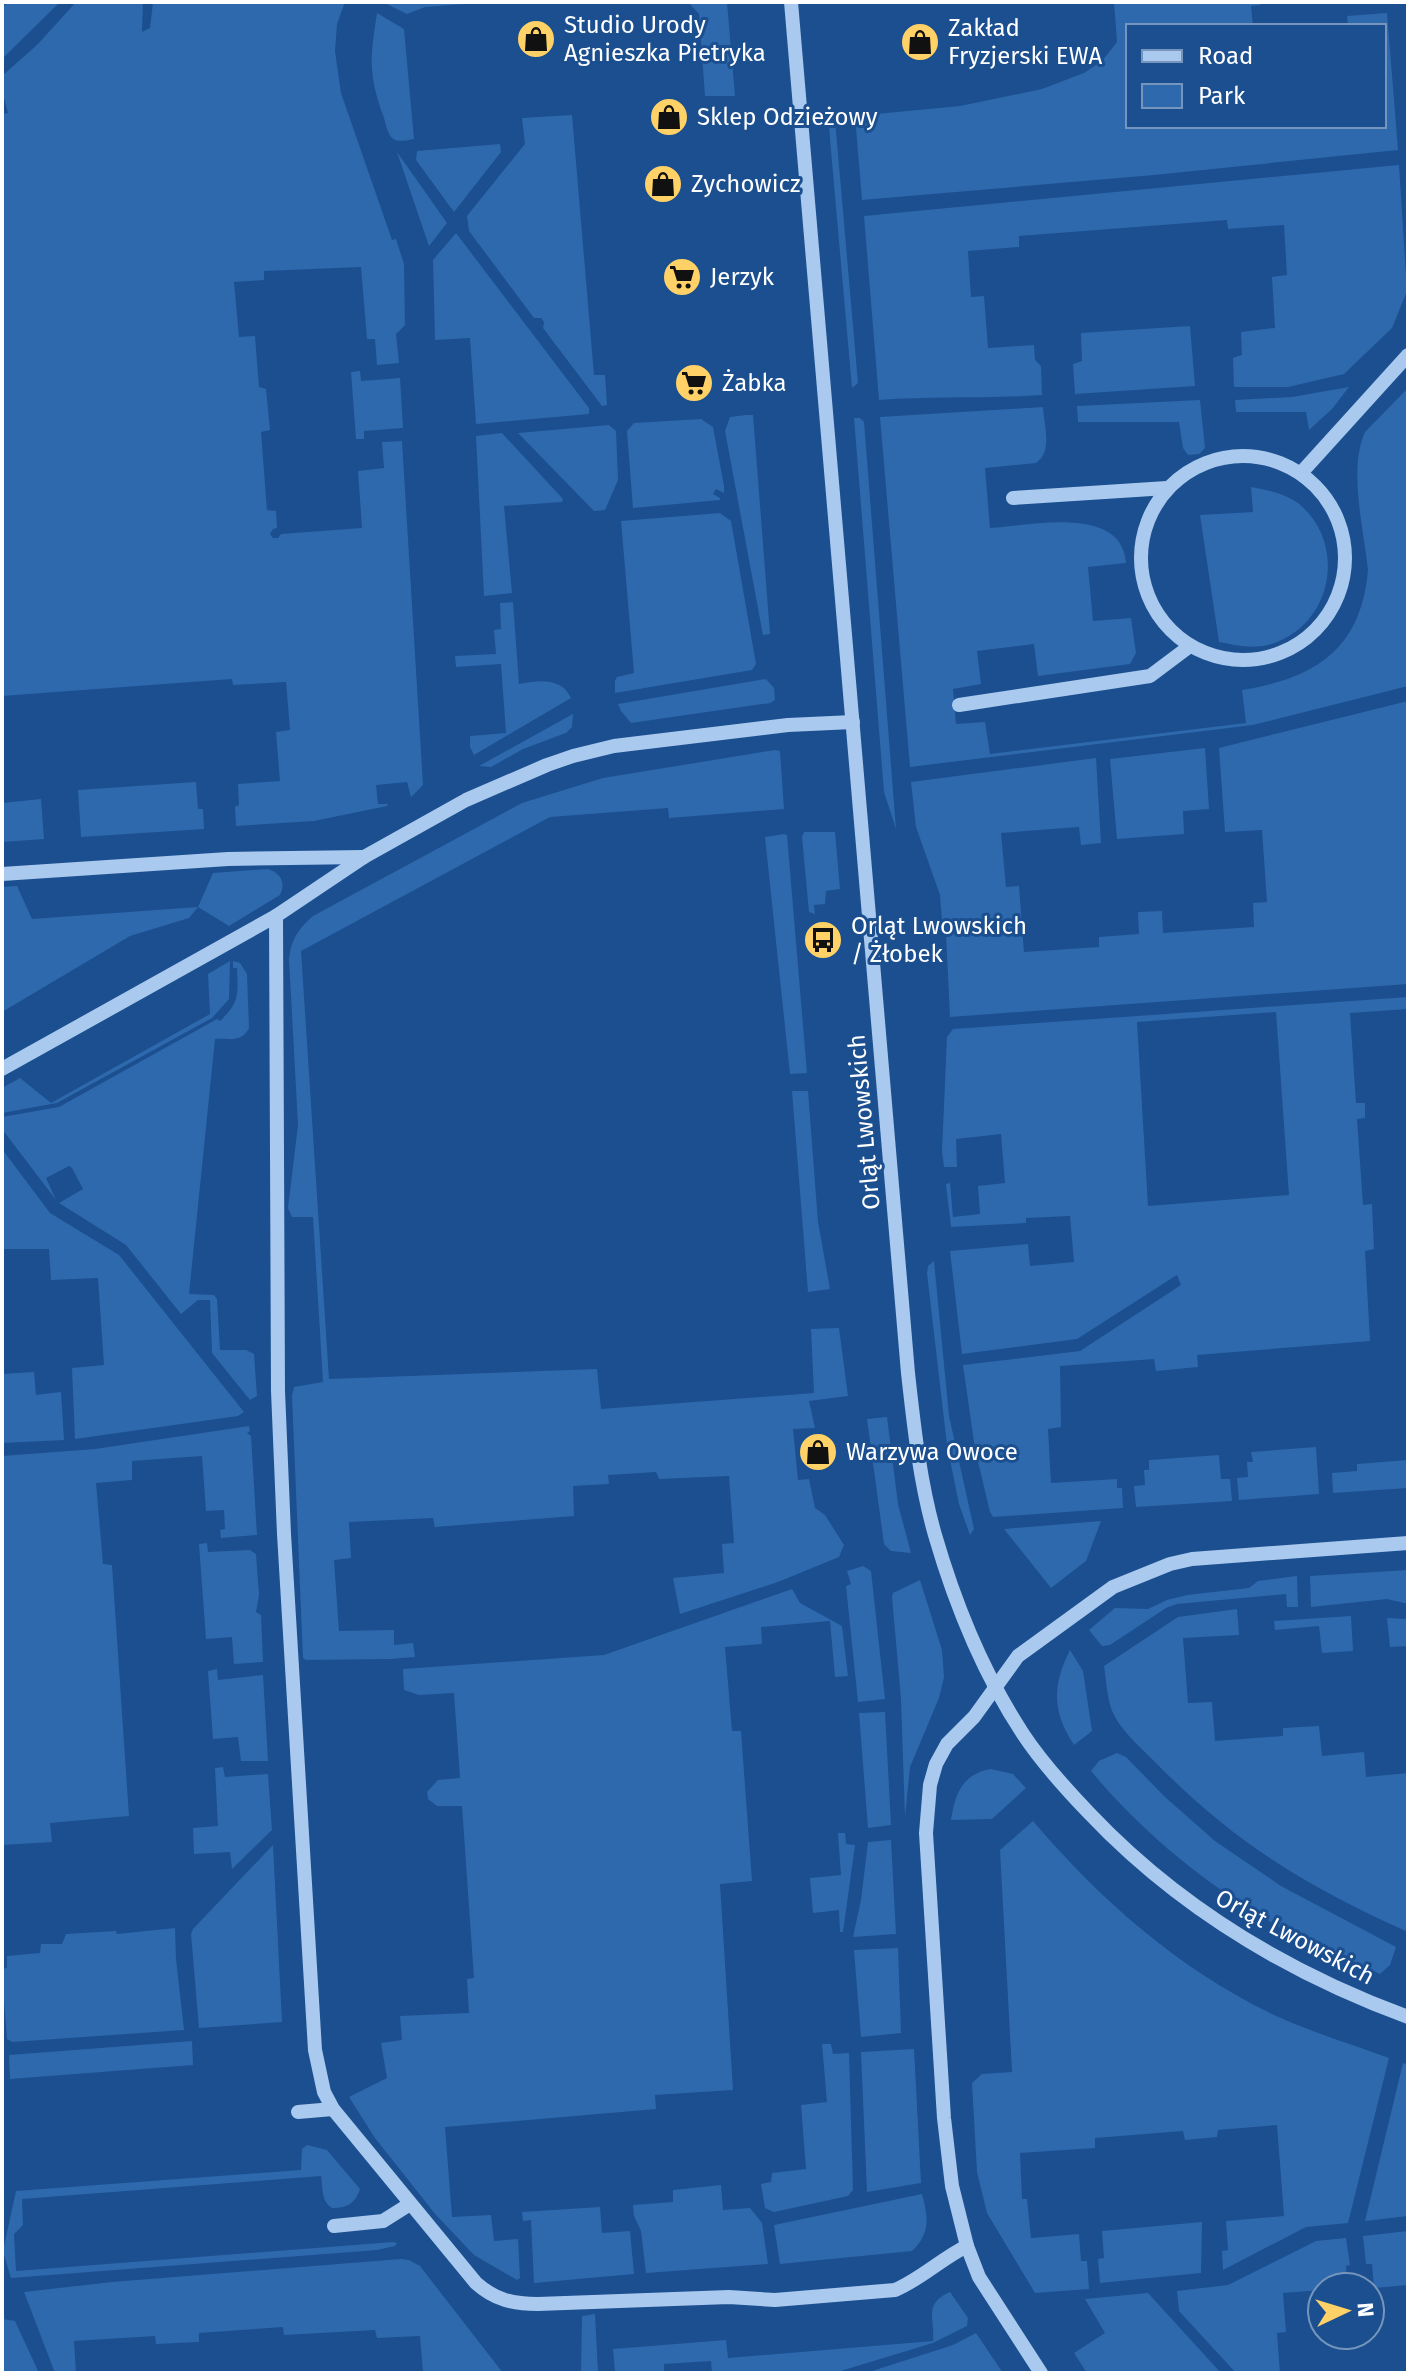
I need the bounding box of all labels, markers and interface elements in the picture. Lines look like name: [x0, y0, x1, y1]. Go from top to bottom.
place label: Studio Urody Agnieszka Pietryka: [564, 11, 766, 67]
place label: Zakład Fryzjerski EWA: [948, 14, 1102, 70]
shop icon: Studio Urody Agnieszka Pietryka: [515, 18, 557, 60]
shop icon: Zakład Fryzjerski EWA: [899, 21, 941, 63]
legend: [1126, 24, 1386, 128]
text: Road: [1198, 42, 1253, 70]
text: Park: [1198, 82, 1246, 110]
shop icon: Sklep Odzieżowy: [648, 96, 690, 138]
place label: Sklep Odzieżowy: [697, 103, 878, 131]
shop icon: Zychowicz: [642, 163, 684, 205]
place label: Zychowicz: [691, 170, 800, 198]
supermarket icon: Jerzyk: [661, 256, 703, 298]
place label: Jerzyk: [710, 263, 775, 291]
supermarket icon: Żabka: [673, 362, 715, 404]
place label: Żabka: [722, 369, 786, 397]
place label: Orląt Lwowskich / Żłobek: [851, 912, 1027, 968]
bus stop icon: Orląt Lwowskich / Żłobek: [802, 919, 844, 961]
street label: Orląt Lwowskich: [842, 1033, 886, 1211]
shop icon: Warzywa Owoce: [797, 1431, 839, 1473]
place label: Warzywa Owoce: [846, 1438, 1018, 1466]
street label: Orląt Lwowskich: [1211, 1883, 1379, 1991]
north arrow: [1306, 2271, 1386, 2351]
text: N: [1351, 2301, 1379, 2318]

